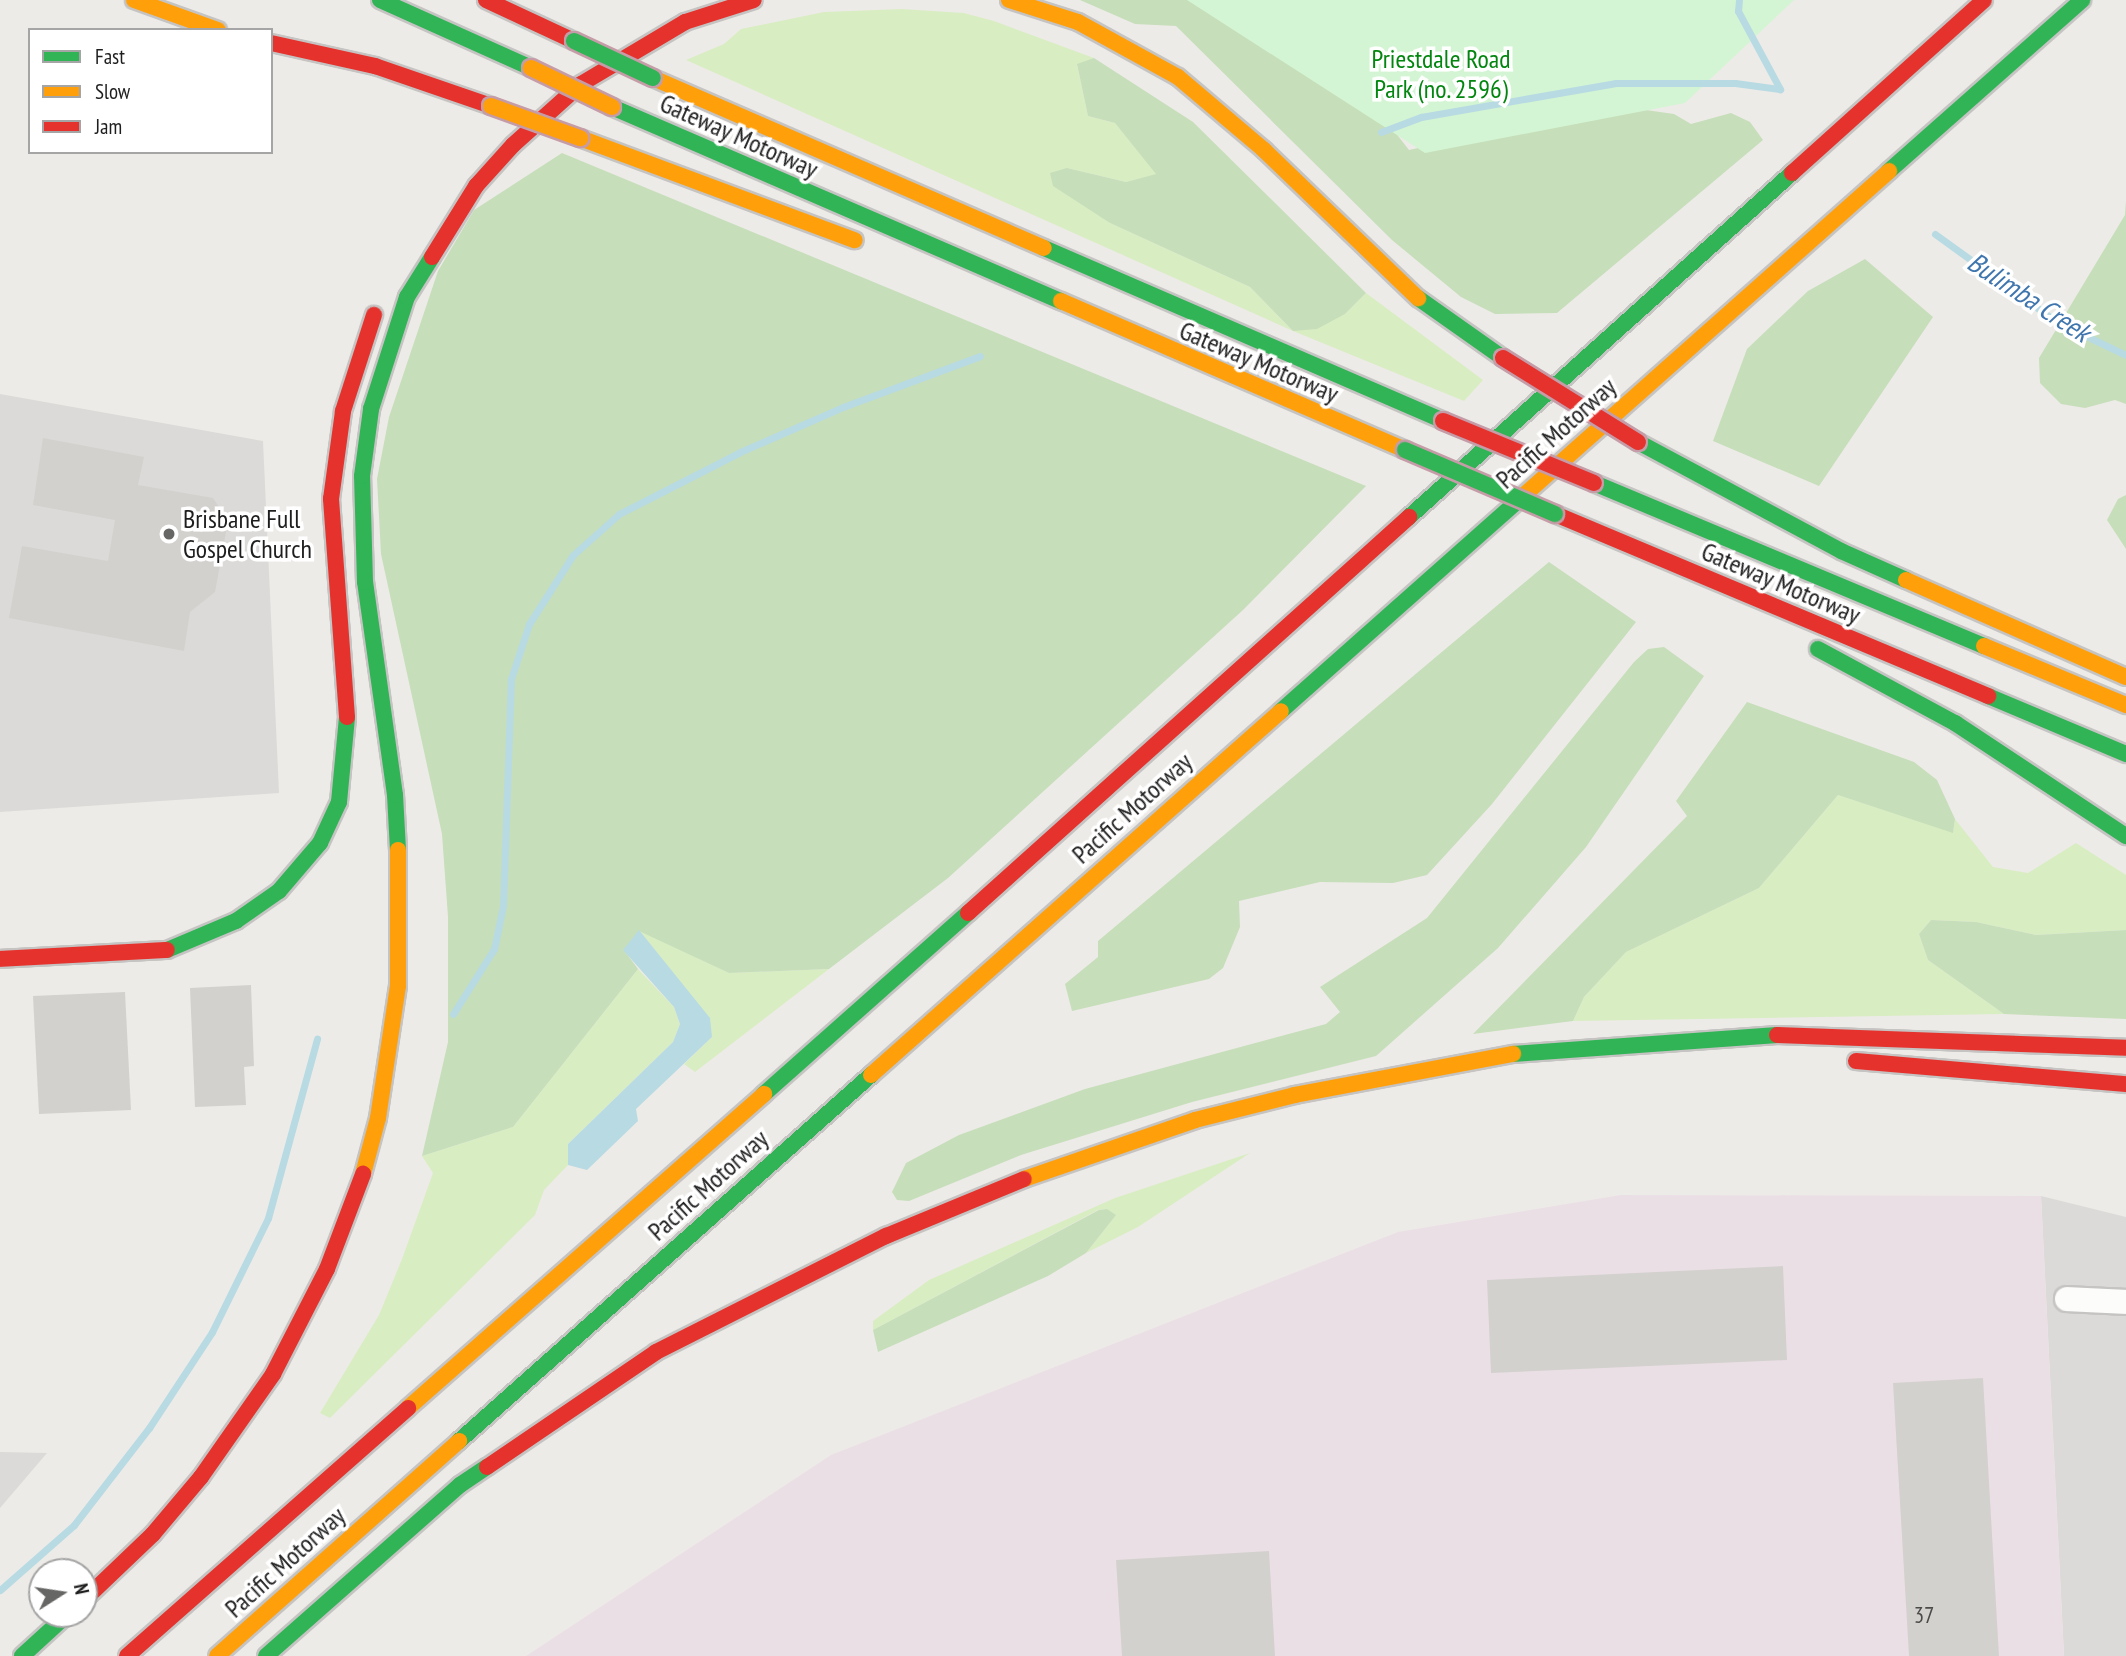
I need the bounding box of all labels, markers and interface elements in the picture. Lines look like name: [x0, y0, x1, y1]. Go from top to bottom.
legend: [28, 28, 273, 154]
text: Fast: [95, 43, 125, 70]
park label: Priestdale Road Park (no. 2596): [1372, 43, 1510, 104]
text: Slow: [95, 78, 130, 105]
street label: Gateway Motorway: [655, 87, 823, 185]
text: Jam: [95, 113, 122, 140]
water label: Bulimba Creek: [1961, 245, 2097, 349]
street label: Gateway Motorway: [1175, 314, 1343, 410]
street label: Pacific Motorway: [1489, 371, 1623, 495]
place label: Brisbane Full Gospel Church: [183, 503, 312, 564]
marker: Brisbane Full Gospel Church: [161, 526, 177, 542]
street label: Gateway Motorway: [1697, 535, 1865, 631]
street label: Pacific Motorway: [1065, 746, 1199, 870]
street label: Pacific Motorway: [641, 1123, 775, 1247]
street label: Pacific Motorway: [218, 1500, 352, 1624]
north arrow: [28, 1558, 98, 1628]
text: N: [69, 1582, 94, 1597]
house number: 37: [1914, 1601, 1934, 1629]

